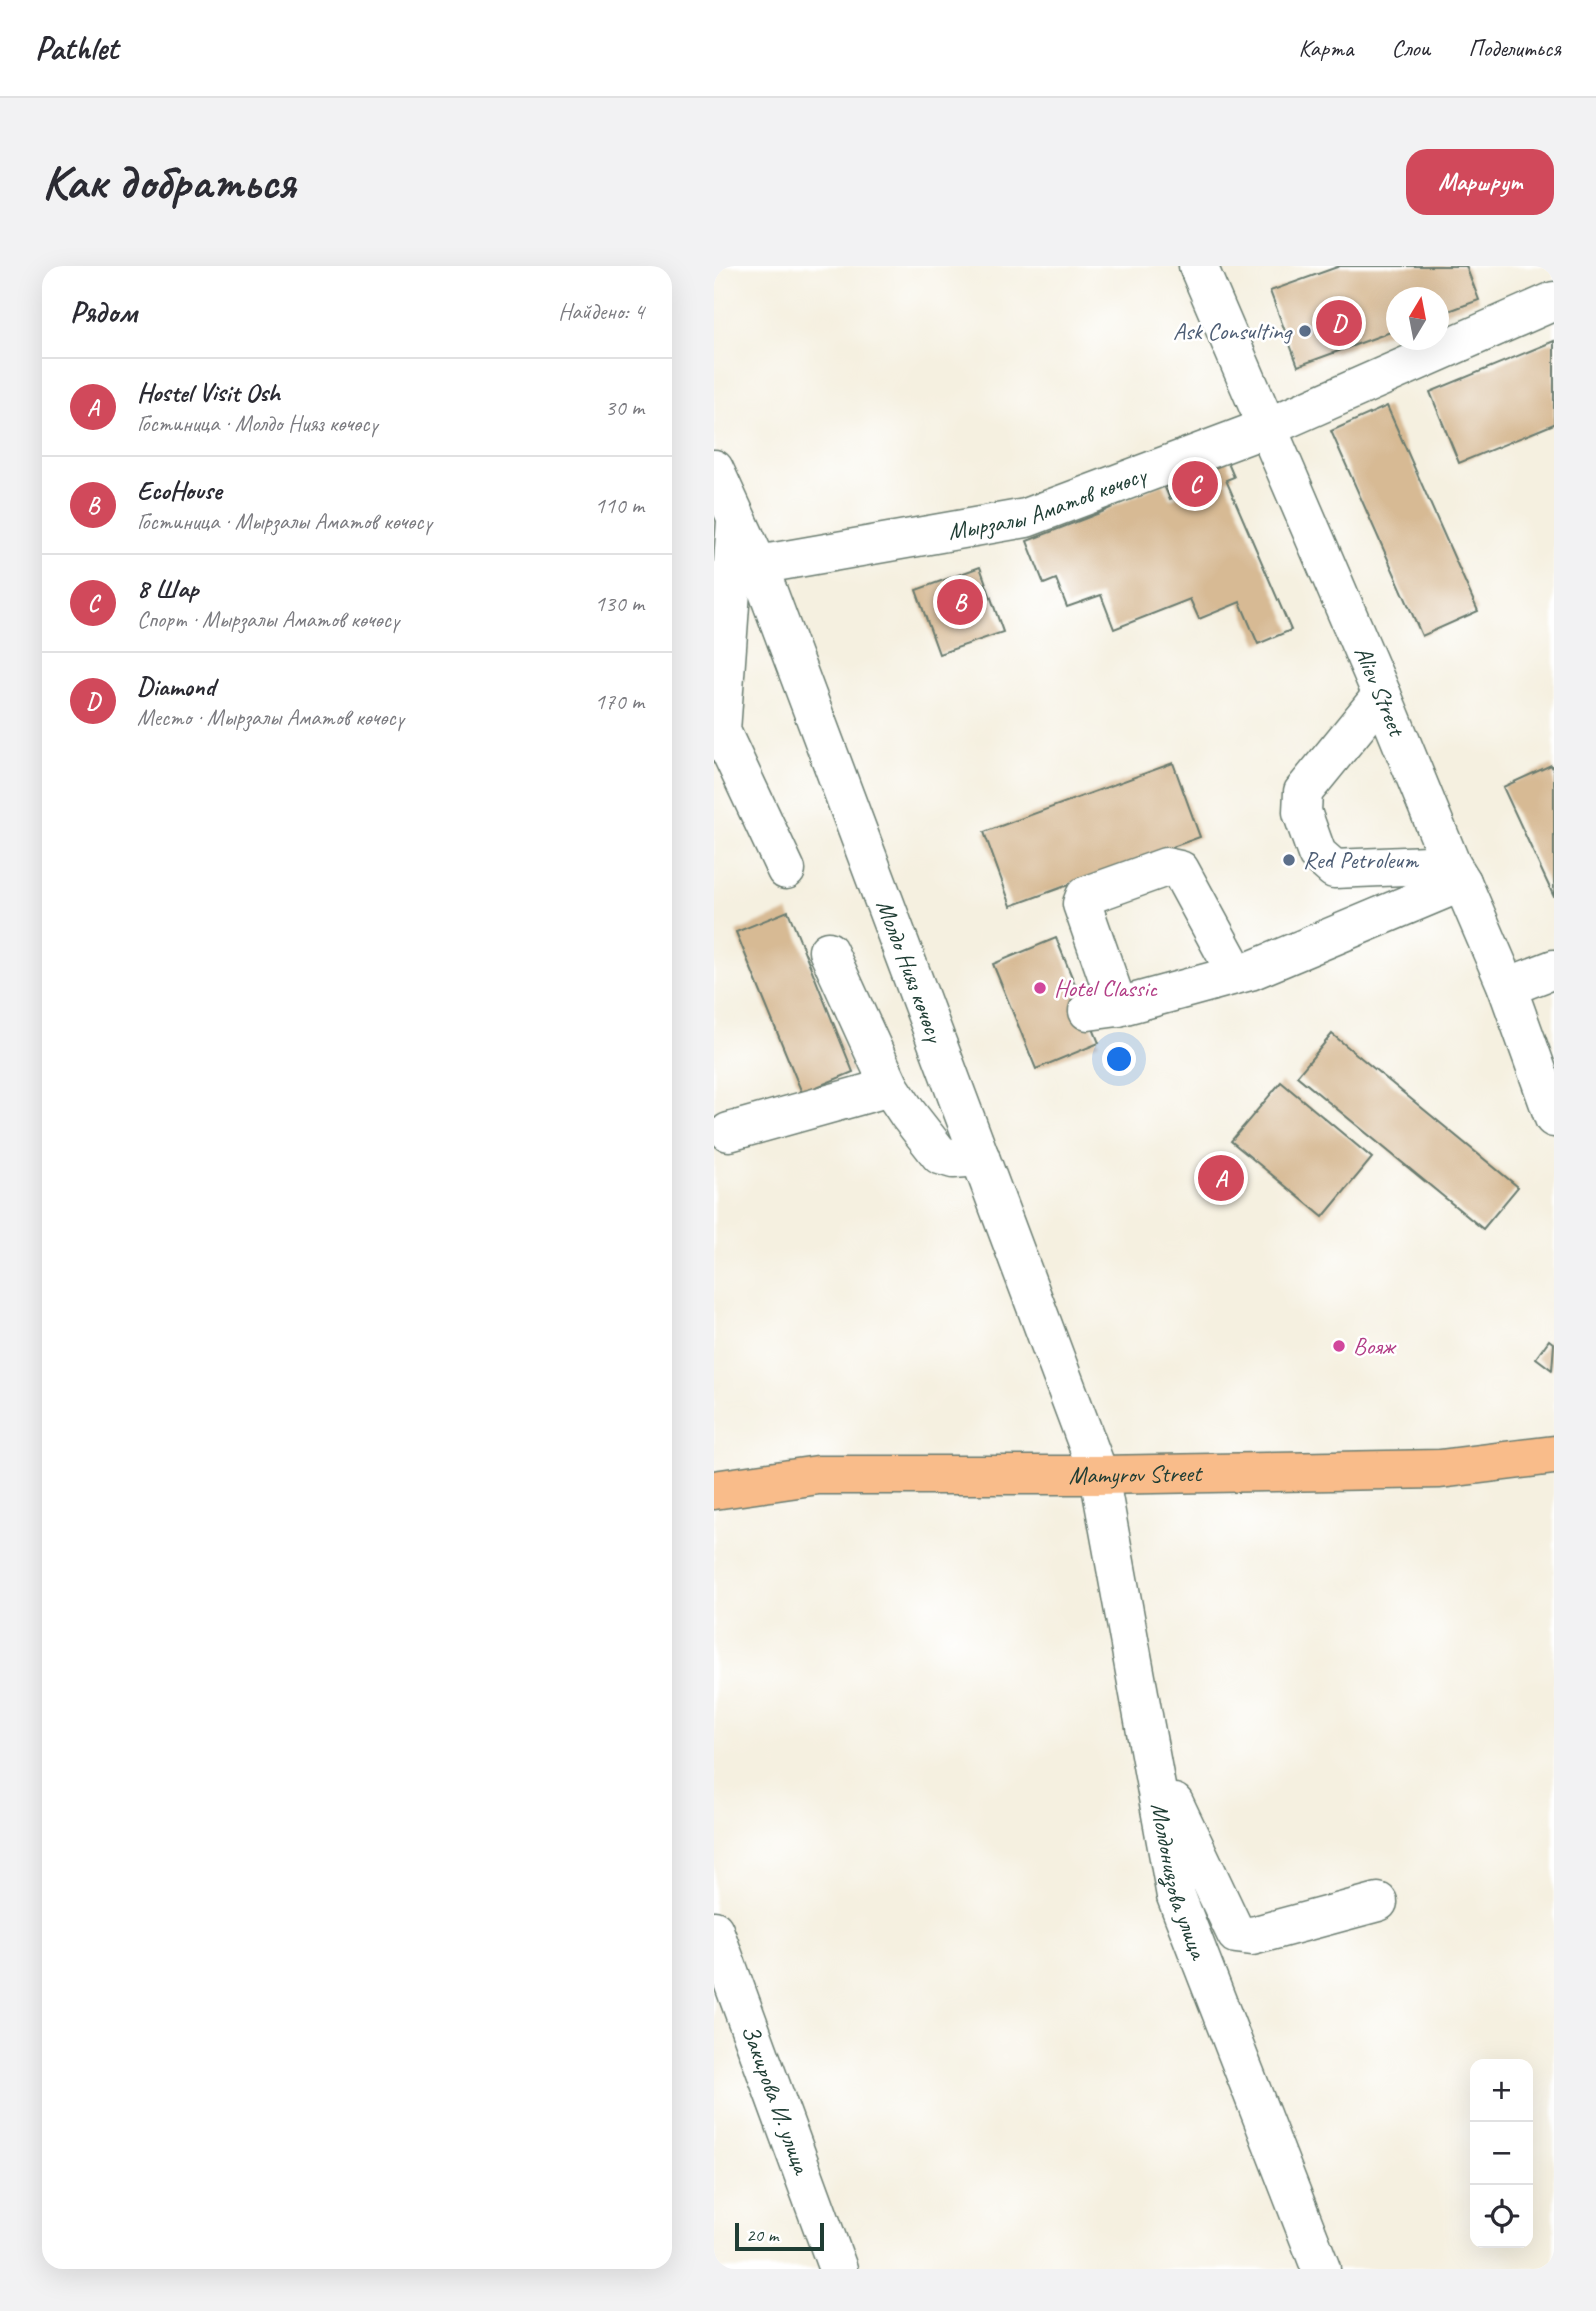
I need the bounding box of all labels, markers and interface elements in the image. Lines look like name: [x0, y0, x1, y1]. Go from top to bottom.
text: Pathlet: [35, 27, 118, 69]
text: Карта: [1299, 33, 1353, 63]
text: Слои: [1391, 33, 1430, 63]
text: Поделиться: [1468, 33, 1561, 63]
button: Маршрут: [1406, 149, 1554, 215]
text: Как добраться: [42, 151, 295, 213]
north arrow: [1386, 287, 1449, 350]
text: Рядом: [70, 293, 137, 331]
text: Найдено: 4: [558, 297, 644, 326]
pin: D: [1316, 297, 1362, 349]
place label: Ask Consulting: [1173, 316, 1293, 346]
marker: Ask Consulting: [1297, 323, 1313, 339]
text: Hostel Visit Osh: [137, 376, 280, 409]
text: A: [87, 393, 99, 422]
text: 30 m: [605, 393, 644, 422]
text: Гостиница · Молдо Нияз көчөсү: [137, 409, 378, 438]
pin: C: [1172, 458, 1218, 510]
street label: Мырзалы Аматов көчөсү: [945, 459, 1152, 546]
text: EcoHouse: [137, 474, 222, 507]
text: B: [87, 491, 99, 520]
text: 110 m: [595, 491, 644, 520]
text: Гостиница · Мырзалы Аматов көчөсү: [137, 507, 432, 536]
text: 8 Шар: [137, 572, 198, 605]
pin: B: [937, 576, 983, 628]
text: C: [88, 589, 98, 618]
text: 130 m: [595, 589, 644, 618]
text: Спорт · Мырзалы Аматов көчөсү: [137, 605, 399, 634]
street label: Aliev Street: [1348, 641, 1413, 742]
text: Diamond: [137, 670, 215, 703]
text: D: [86, 687, 100, 716]
text: 170 m: [595, 687, 644, 716]
text: Место · Мырзалы Аматов көчөсү: [137, 703, 404, 732]
place label: Red Petroleum: [1303, 845, 1419, 875]
marker: Red Petroleum: [1281, 852, 1297, 868]
street label: Молдо Нияз көчөсү: [870, 896, 951, 1048]
place label: Hotel Classic: [1054, 973, 1158, 1003]
marker: Hotel Classic: [1032, 980, 1048, 996]
your location: [1102, 1042, 1136, 1076]
pin: A: [1198, 1152, 1244, 1204]
place label: Вояж: [1353, 1331, 1397, 1361]
marker: Вояж: [1331, 1338, 1347, 1354]
street label: Mamyrov Street: [1069, 1458, 1203, 1490]
street label: Молдониязова улица: [1144, 1800, 1215, 1965]
street label: Закирова И. улица: [735, 2021, 817, 2180]
map controls: [1470, 2059, 1533, 2248]
button: +: [1470, 2059, 1533, 2122]
button: −: [1470, 2122, 1533, 2185]
button: locate: [1470, 2185, 1533, 2248]
scale bar: [735, 2220, 824, 2252]
text: 20 m: [746, 2223, 778, 2247]

